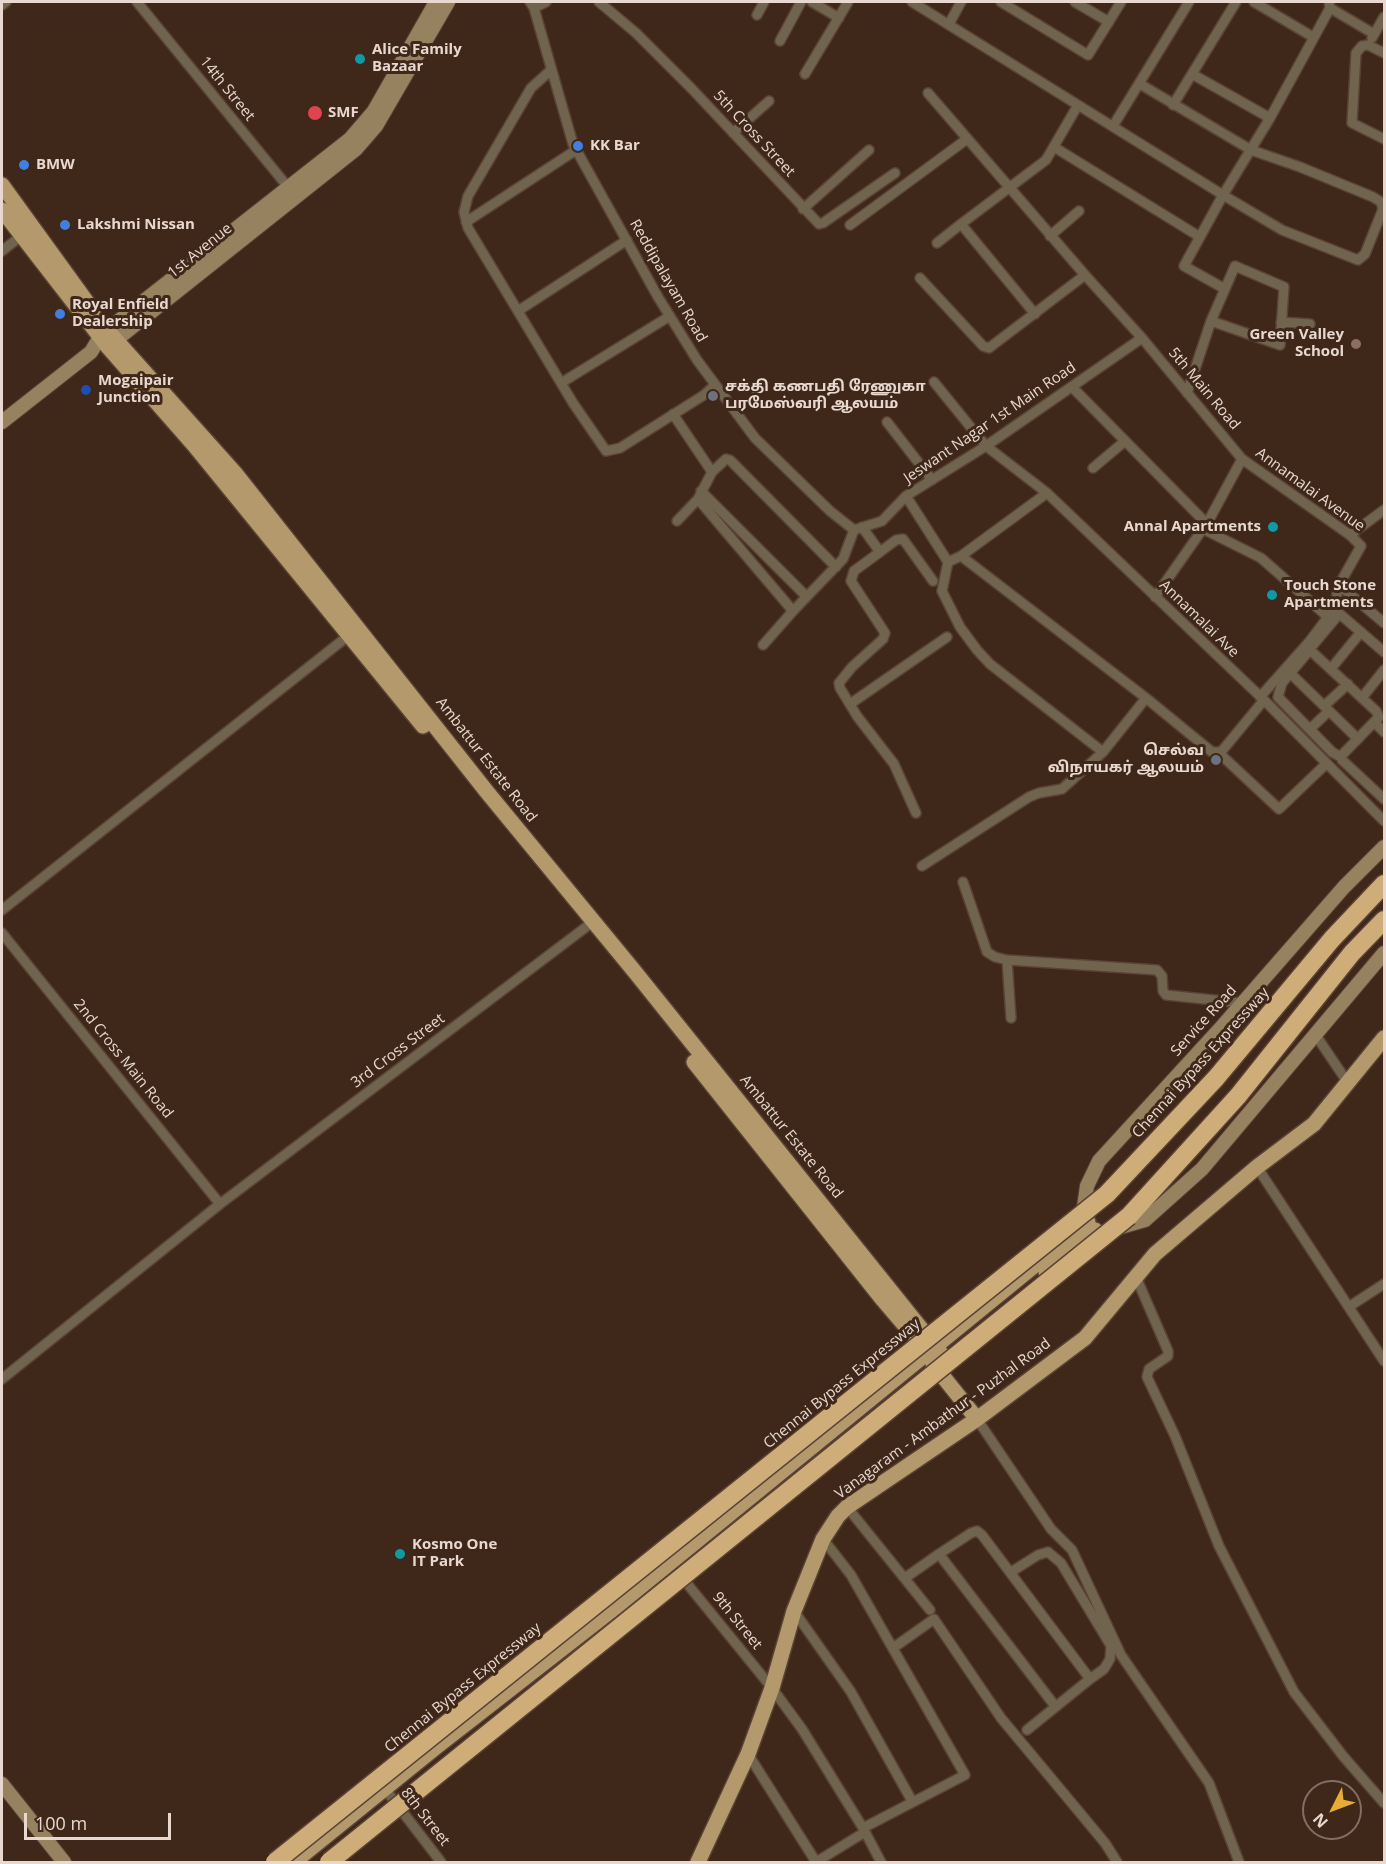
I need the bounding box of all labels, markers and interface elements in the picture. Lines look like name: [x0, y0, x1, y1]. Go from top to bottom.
place label: Alice Family Bazaar: [372, 41, 462, 76]
marker: Alice Family Bazaar: [353, 52, 367, 66]
street label: 14th Street: [196, 53, 258, 125]
street label: 5th Cross Street: [709, 87, 799, 181]
marker: SMF: [306, 104, 324, 122]
place label: SMF: [328, 104, 359, 122]
place label: KK Bar: [590, 137, 640, 155]
marker: KK Bar: [571, 139, 585, 153]
place label: BMW: [36, 156, 75, 174]
marker: BMW: [17, 158, 31, 172]
place label: Lakshmi Nissan: [77, 216, 195, 234]
street label: Reddipalayam Road: [625, 216, 711, 346]
marker: Lakshmi Nissan: [58, 218, 72, 232]
street label: 1st Avenue: [164, 220, 236, 282]
place label: Royal Enfield Dealership: [72, 296, 169, 331]
marker: Royal Enfield Dealership: [53, 307, 67, 321]
place label: Green Valley School: [1249, 326, 1344, 361]
marker: Green Valley School: [1349, 337, 1363, 351]
street label: 5th Main Road: [1164, 344, 1244, 434]
street label: Jeswant Nagar 1st Main Road: [901, 359, 1079, 487]
place label: Mogaipair Junction: [98, 372, 173, 407]
place label: சக்தி கணபதி ரேணுகா பரமேஸ்வரி ஆலயம்: [725, 378, 926, 413]
marker: Mogaipair Junction: [79, 383, 93, 397]
marker: சக்தி கணபதி ரேணுகா பரமேஸ்வரி ஆலயம்: [706, 389, 720, 403]
street label: Annamalai Avenue: [1252, 444, 1368, 536]
place label: Annal Apartments: [1124, 518, 1261, 536]
marker: Annal Apartments: [1266, 520, 1280, 534]
street label: Annamalai Ave: [1155, 577, 1243, 661]
place label: Touch Stone Apartments: [1284, 577, 1376, 612]
marker: Touch Stone Apartments: [1265, 588, 1279, 602]
street label: Ambattur Estate Road: [432, 694, 540, 826]
place label: செல்வ விநாயகர் ஆலயம்: [1048, 742, 1204, 777]
marker: செல்வ விநாயகர் ஆலயம்: [1209, 753, 1223, 767]
street label: Service Road: [1167, 982, 1241, 1060]
street label: Chennai Bypass Expressway: [1129, 984, 1273, 1142]
street label: 2nd Cross Main Road: [69, 996, 177, 1122]
street label: 3rd Cross Street: [348, 1010, 448, 1092]
street label: Ambattur Estate Road: [736, 1072, 846, 1202]
street label: Chennai Bypass Expressway: [760, 1315, 924, 1453]
street label: Vanagaram - Ambathur - Puzhal Road: [832, 1335, 1054, 1503]
place label: Kosmo One IT Park: [412, 1536, 497, 1571]
marker: Kosmo One IT Park: [393, 1547, 407, 1561]
street label: 9th Street: [708, 1589, 766, 1653]
street label: Chennai Bypass Expressway: [381, 1619, 545, 1757]
north arrow: [1302, 1780, 1362, 1840]
street label: 8th Street: [397, 1784, 453, 1850]
scale bar: [27, 1801, 174, 1839]
text: N: [1308, 1809, 1333, 1833]
text: 100 m: [35, 1811, 87, 1835]

